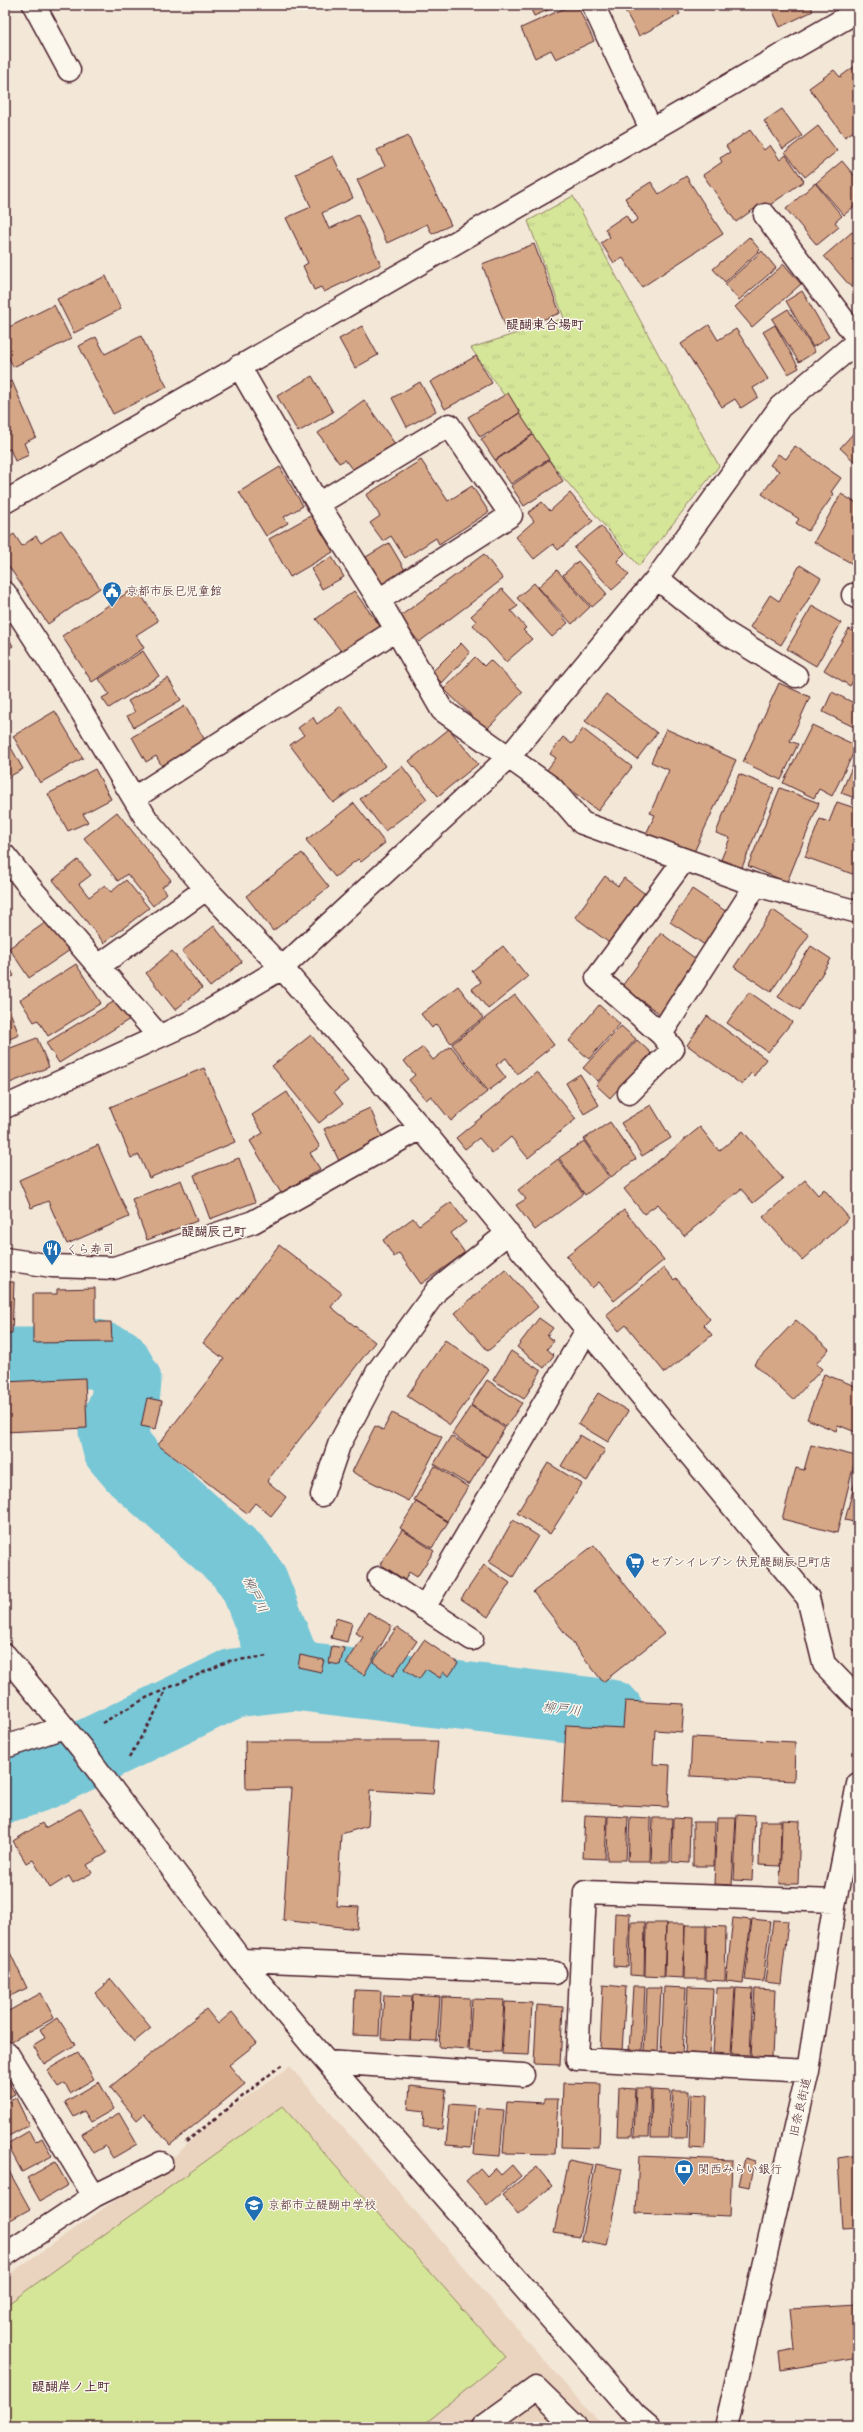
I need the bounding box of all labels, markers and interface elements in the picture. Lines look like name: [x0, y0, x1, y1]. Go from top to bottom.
district label: 醍醐東合場町: [506, 315, 584, 333]
public building icon: 京都市辰巳児童館: [101, 580, 123, 608]
place label: 京都市辰巳児童館: [126, 582, 222, 599]
district label: 醍醐辰己町: [181, 1222, 247, 1240]
restaurant icon: くら寿司: [41, 1238, 63, 1266]
place label: くら寿司: [66, 1240, 114, 1257]
supermarket icon: セブンイレブン 伏見醍醐辰巳町店: [624, 1551, 646, 1579]
place label: セブンイレブン 伏見醍醐辰巳町店: [649, 1553, 832, 1570]
water label: 柳戸川: [239, 1573, 273, 1615]
water label: 柳戸川: [542, 1697, 582, 1719]
street label: 旧奈良街道: [784, 2076, 815, 2138]
bank icon: 関西みらい銀行: [673, 2158, 695, 2186]
place label: 関西みらい銀行: [698, 2160, 782, 2177]
school or university icon: 京都市立醍醐中学校: [243, 2194, 265, 2222]
place label: 京都市立醍醐中学校: [268, 2196, 376, 2213]
district label: 醍醐岸ノ上町: [32, 2377, 110, 2395]

